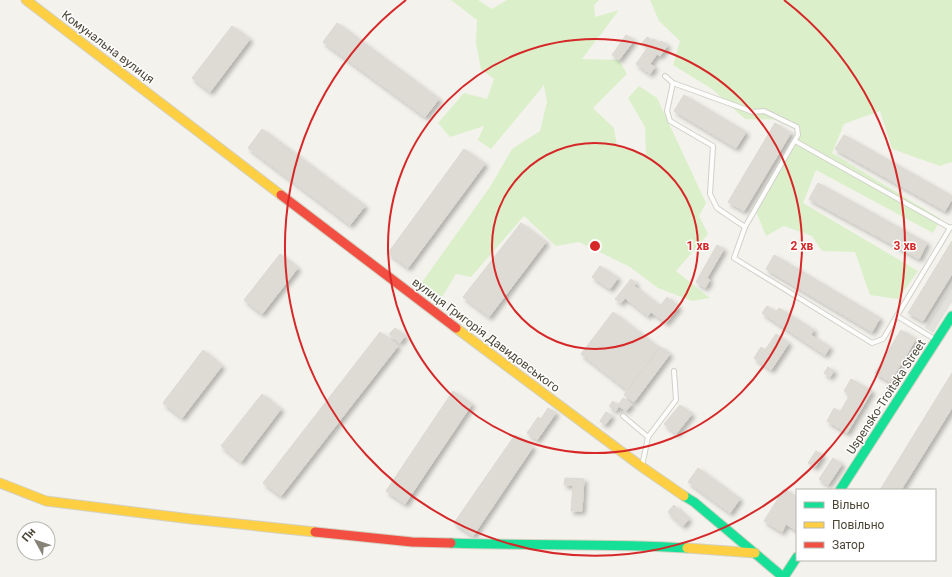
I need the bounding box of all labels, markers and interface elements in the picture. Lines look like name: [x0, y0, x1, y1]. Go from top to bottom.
street label: Комунальна вулиця: [59, 8, 157, 86]
centre of rings: [588, 239, 602, 253]
text: 1 хв: [687, 239, 710, 253]
text: 2 хв: [791, 239, 814, 253]
text: 3 хв: [894, 239, 917, 253]
street label: вулиця Григорія Давидовського: [409, 275, 563, 395]
street label: Uspensko-Troitska Street: [844, 337, 928, 457]
legend: [796, 489, 936, 561]
text: Вільно: [832, 498, 870, 512]
text: Повільно: [832, 518, 885, 532]
north arrow: [16, 521, 56, 561]
text: Пн: [19, 525, 38, 544]
text: Затор: [832, 538, 865, 552]

